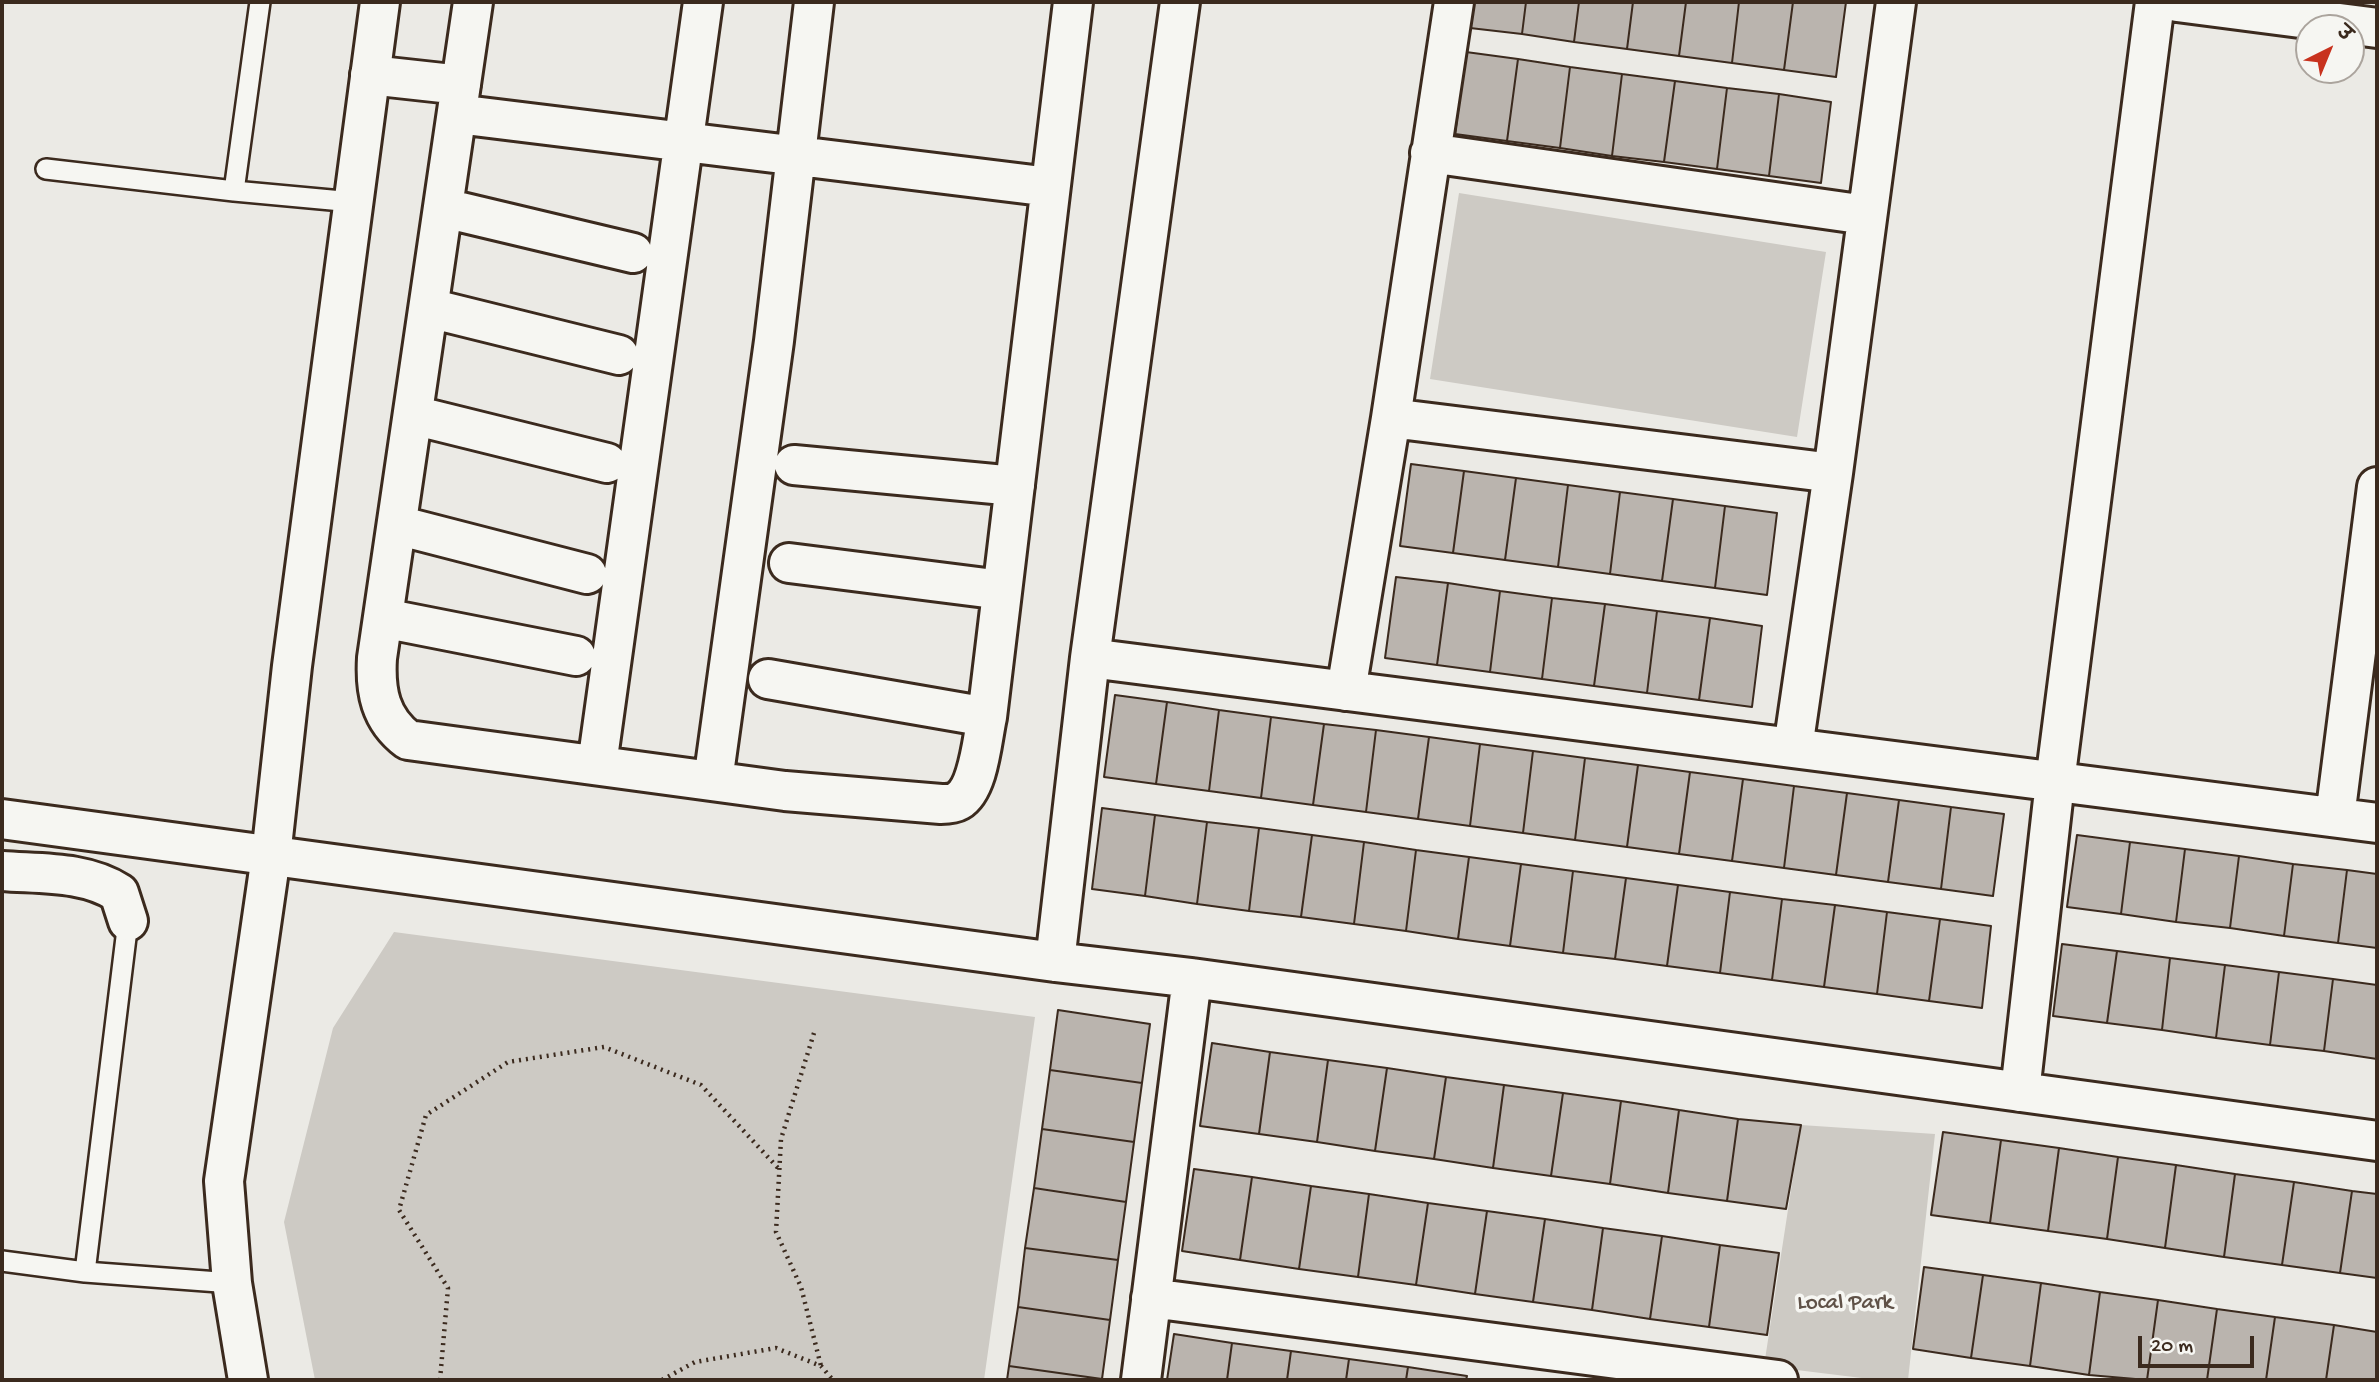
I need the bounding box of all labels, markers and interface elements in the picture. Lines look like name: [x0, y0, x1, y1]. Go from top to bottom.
north arrow: [2295, 14, 2365, 84]
text: उ: [2331, 22, 2356, 47]
park label: Local Park: [1797, 1290, 1893, 1318]
scale bar: [2141, 1322, 2256, 1366]
text: 20 m: [2151, 1335, 2193, 1360]

